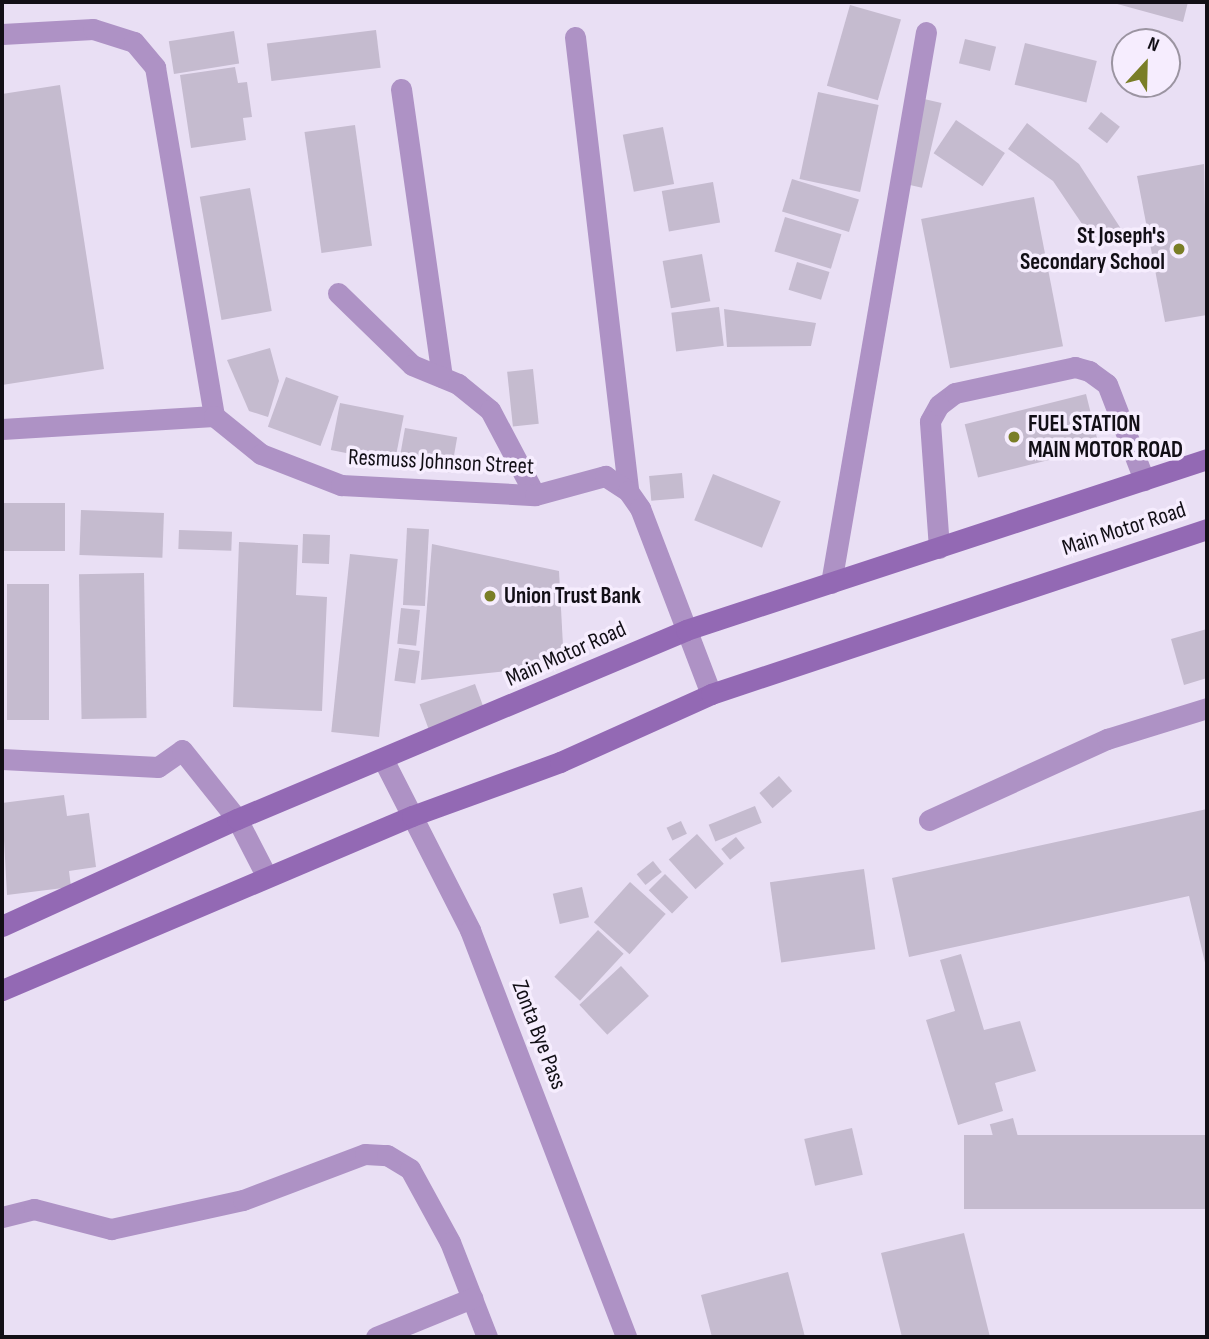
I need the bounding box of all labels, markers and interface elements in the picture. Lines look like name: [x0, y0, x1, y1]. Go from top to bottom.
north arrow: [1111, 28, 1181, 98]
text: N: [1144, 32, 1162, 57]
place label: St Joseph's Secondary School: [1020, 222, 1165, 276]
marker: St Joseph's Secondary School: [1171, 241, 1187, 257]
place label: FUEL STATION MAIN MOTOR ROAD: [1028, 410, 1183, 464]
marker: FUEL STATION MAIN MOTOR ROAD: [1006, 429, 1022, 445]
street label: Resmuss Johnson Street: [347, 443, 535, 481]
street label: Main Motor Road: [1059, 496, 1189, 562]
place label: Union Trust Bank: [504, 582, 641, 610]
marker: Union Trust Bank: [482, 588, 498, 604]
street label: Main Motor Road: [502, 615, 630, 693]
street label: Zonta Bye Pass: [506, 977, 572, 1093]

